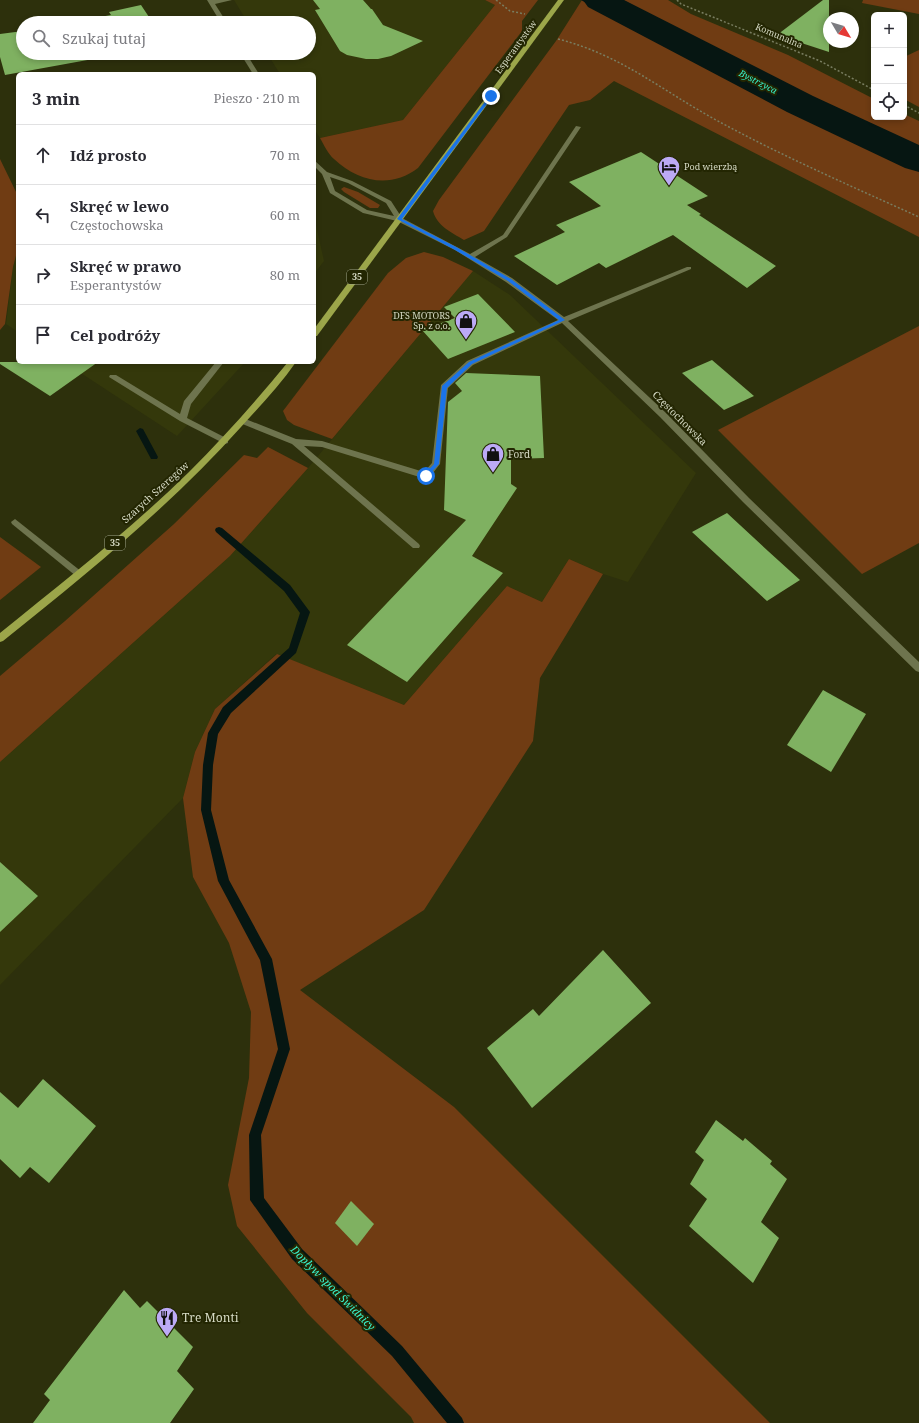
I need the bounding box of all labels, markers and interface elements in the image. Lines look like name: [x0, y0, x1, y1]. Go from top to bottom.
north arrow: [823, 12, 859, 48]
map controls: [871, 12, 907, 120]
button: +: [871, 12, 907, 48]
search box: [16, 16, 316, 60]
street label: Esperantystów: [492, 17, 540, 76]
street label: Komunalna: [754, 20, 805, 51]
icon: search: [30, 27, 52, 49]
text: Szukaj tutaj: [62, 28, 146, 48]
button: −: [871, 48, 907, 84]
water label: Bystrzyca: [736, 66, 780, 97]
button: locate: [871, 84, 907, 120]
text: 3 min: [32, 87, 80, 110]
route end: [482, 87, 500, 105]
text: Pieszo · 210 m: [214, 89, 300, 107]
icon: ahead: [32, 144, 54, 166]
text: Idź prosto: [70, 145, 147, 165]
text: 70 m: [270, 146, 300, 164]
hotel icon: Pod wierzbą: [656, 154, 682, 187]
place label: Pod wierzbą: [684, 160, 737, 173]
text: Skręć w lewo: [70, 196, 169, 216]
icon: left: [32, 204, 54, 226]
text: 60 m: [270, 206, 300, 224]
text: Częstochowska: [70, 216, 164, 234]
text: Skręć w prawo: [70, 256, 181, 276]
icon: right: [32, 264, 54, 286]
text: 80 m: [270, 266, 300, 284]
road number: 35: [347, 270, 367, 284]
text: Esperantystów: [70, 276, 162, 294]
shop icon: DFS MOTORS Sp. z o.o.: [453, 308, 479, 341]
place label: DFS MOTORS Sp. z o.o.: [393, 309, 450, 332]
icon: arrive: [32, 324, 54, 346]
text: Cel podróży: [70, 325, 160, 345]
street label: Częstochowska: [650, 388, 711, 449]
shop icon: Ford: [480, 441, 506, 474]
place label: Ford: [508, 447, 530, 461]
street label: Szarych Szeregów: [118, 458, 192, 526]
route start: [417, 467, 435, 485]
road number: 35: [105, 536, 125, 550]
water label: Dopływ spod Świdnicy: [287, 1241, 379, 1334]
restaurant icon: Tre Monti: [154, 1305, 180, 1338]
place label: Tre Monti: [182, 1309, 239, 1326]

